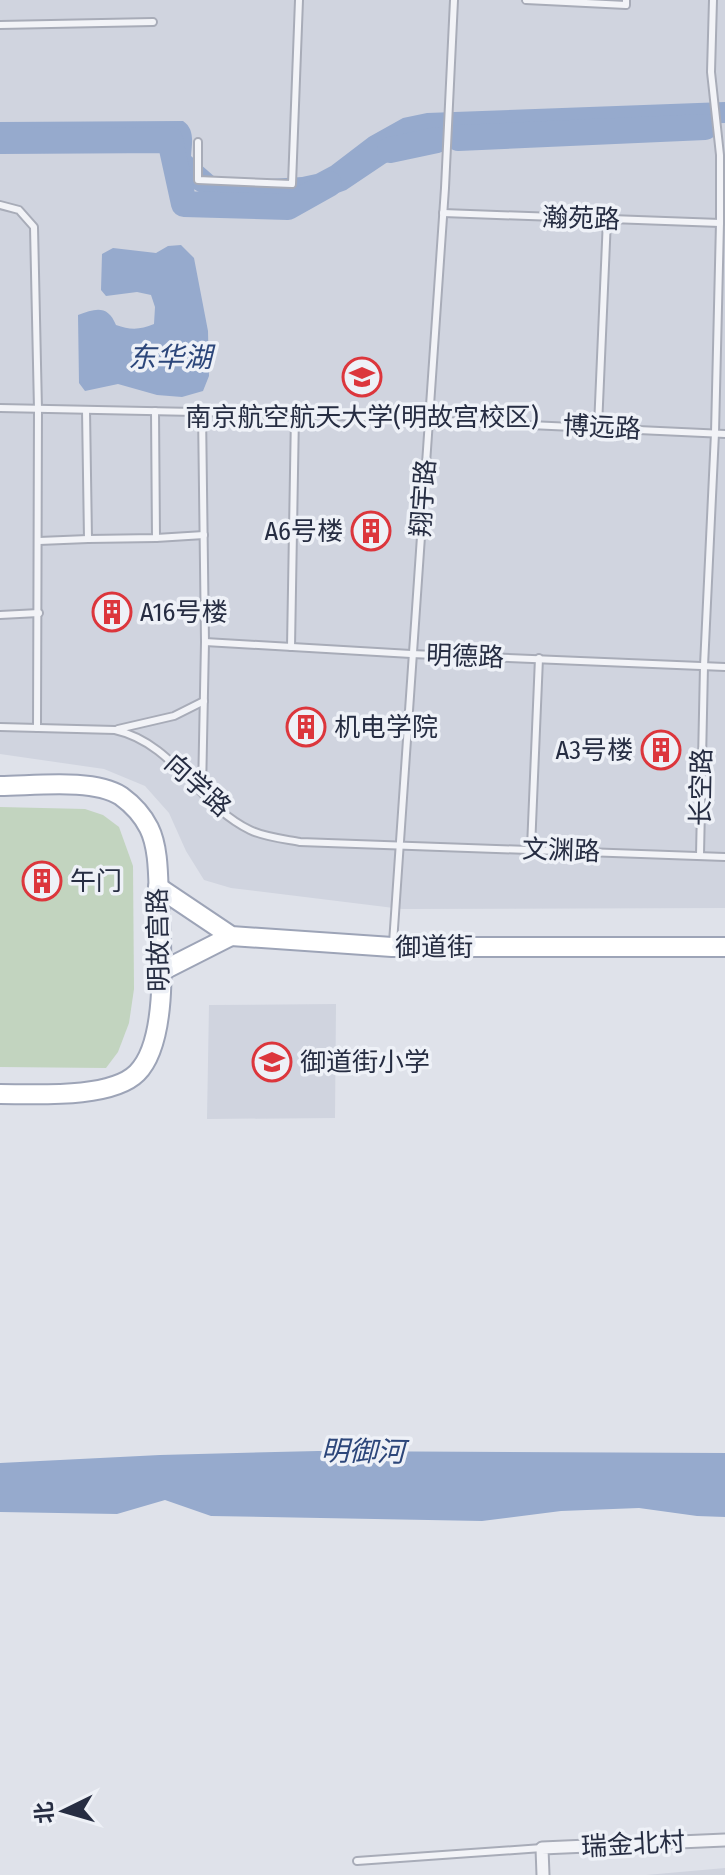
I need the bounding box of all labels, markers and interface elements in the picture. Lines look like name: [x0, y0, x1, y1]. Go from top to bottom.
street label: 瀚苑路: [541, 202, 621, 235]
water label: 东华湖: [128, 341, 216, 374]
school or university icon: 南京航空航天大学(明故宫校区): [341, 356, 383, 398]
place label: 南京航空航天大学(明故宫校区): [185, 402, 539, 433]
street label: 博远路: [562, 410, 642, 445]
street label: 翔宇路: [405, 458, 442, 538]
building icon: A6号楼: [350, 510, 392, 552]
place label: A6号楼: [264, 516, 343, 547]
building icon: A16号楼: [91, 591, 133, 633]
place label: A16号楼: [140, 597, 227, 628]
street label: 明德路: [425, 640, 505, 673]
building icon: 机电学院: [285, 706, 327, 748]
place label: 机电学院: [334, 712, 438, 743]
building icon: A3号楼: [640, 729, 682, 771]
place label: A3号楼: [556, 735, 633, 766]
street label: 向学路: [158, 748, 237, 823]
street label: 长空路: [685, 748, 718, 826]
street label: 文渊路: [521, 834, 601, 867]
building icon: 午门: [21, 860, 63, 902]
place label: 午门: [70, 866, 122, 897]
street label: 明故宫路: [142, 888, 175, 992]
street label: 御道街: [395, 932, 473, 963]
school or university icon: 御道街小学: [251, 1041, 293, 1083]
place label: 御道街小学: [300, 1047, 430, 1078]
water label: 明御河: [321, 1434, 410, 1469]
north arrow: [24, 1771, 104, 1851]
text: 北: [30, 1801, 59, 1825]
street label: 瑞金北村: [580, 1826, 686, 1863]

